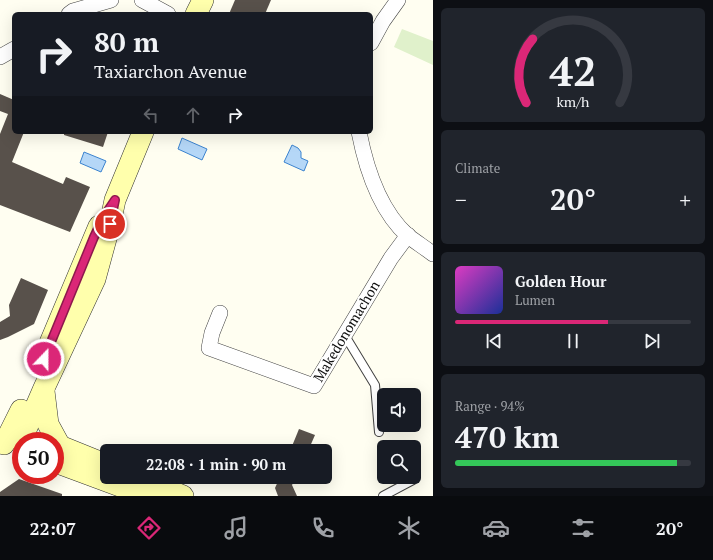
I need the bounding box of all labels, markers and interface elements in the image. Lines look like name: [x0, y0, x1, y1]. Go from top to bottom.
text: 80 m: [94, 23, 159, 60]
icon: right: [28, 28, 80, 80]
text: 42: [549, 43, 597, 98]
text: Taxiarchon Avenue: [94, 59, 247, 83]
text: km/h: [557, 92, 590, 111]
icon: left: [140, 104, 162, 126]
icon: ahead: [182, 104, 204, 126]
icon: right: [224, 104, 246, 126]
text: Climate: [455, 159, 500, 177]
text: 20°: [550, 179, 596, 219]
text: −: [455, 185, 467, 214]
text: +: [679, 185, 691, 214]
pin: [93, 207, 127, 241]
icon: arrive: [99, 213, 121, 235]
text: Golden Hour: [515, 271, 607, 291]
street label: Makedonomachon: [308, 276, 384, 385]
text: Lumen: [515, 291, 555, 309]
icon: previous: [483, 330, 505, 352]
icon: pause: [562, 330, 584, 352]
icon: next: [641, 330, 663, 352]
position arrow: [23, 338, 65, 380]
map controls: [377, 388, 421, 484]
button: sound: [377, 388, 421, 432]
text: Range · 94%: [455, 397, 525, 415]
text: 470 km: [455, 417, 559, 457]
speed limit sign: 50: [12, 432, 64, 484]
button: search: [377, 440, 421, 484]
text: 22:08 · 1 min · 90 m: [146, 454, 286, 474]
icon: directions: [135, 514, 163, 542]
icon: music: [222, 514, 250, 542]
icon: phone: [309, 514, 337, 542]
icon: climate: [395, 514, 423, 542]
icon: car: [482, 514, 510, 542]
icon: filters: [569, 514, 597, 542]
text: 22:07: [29, 516, 76, 540]
text: 20°: [656, 516, 684, 540]

